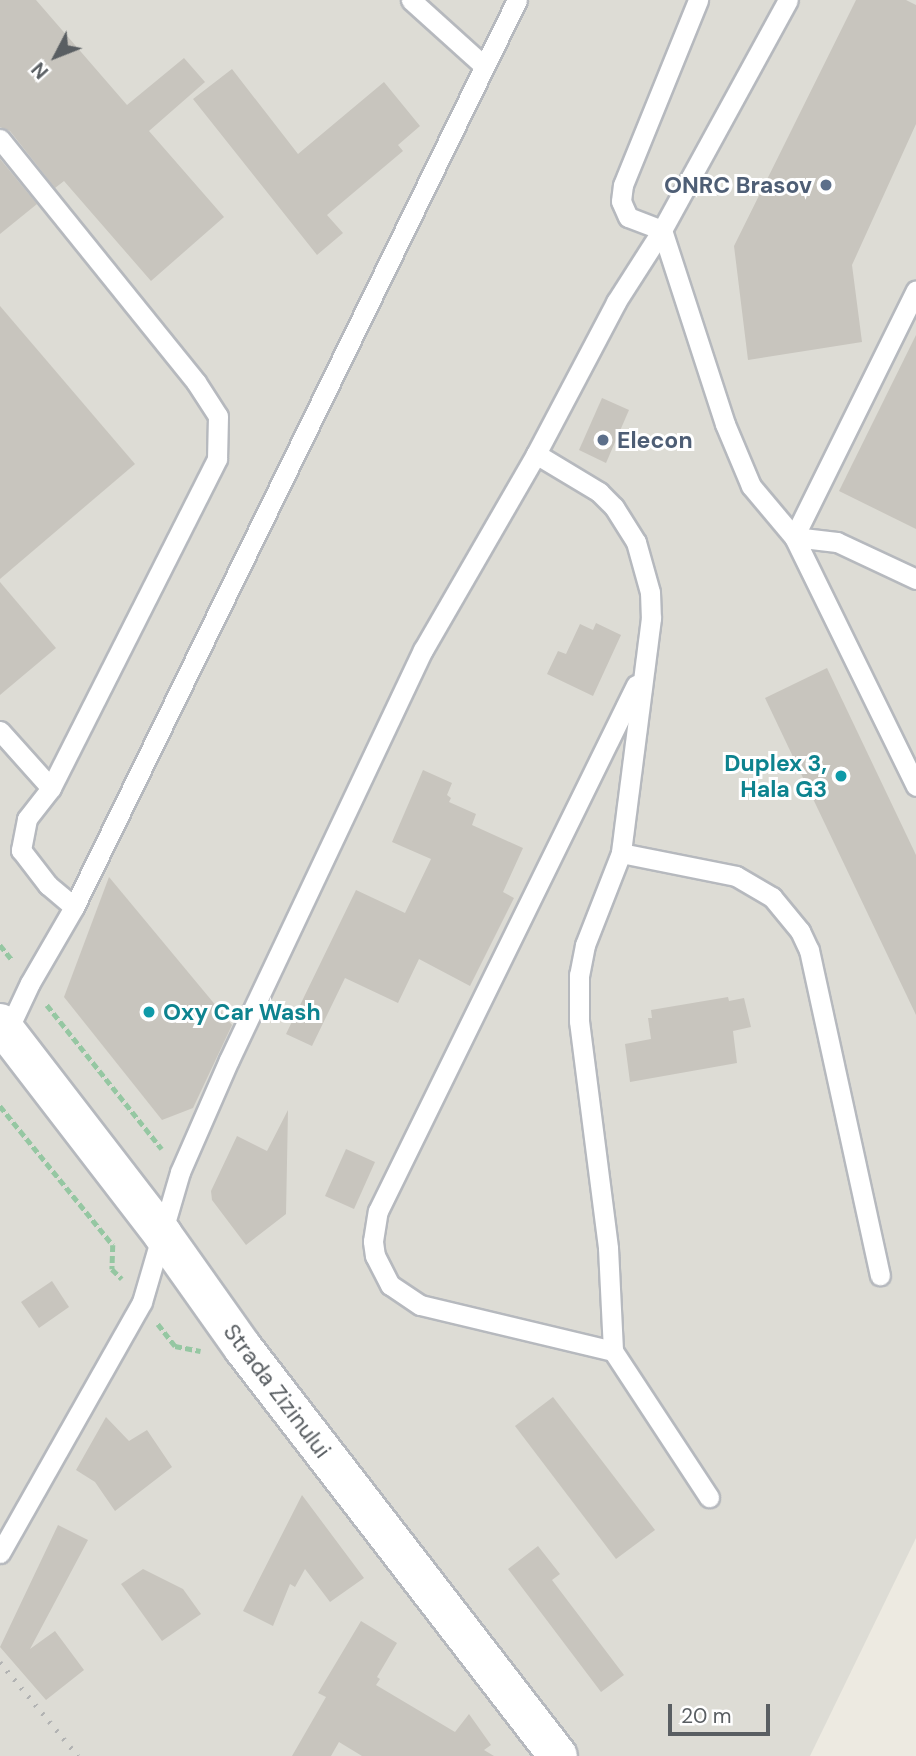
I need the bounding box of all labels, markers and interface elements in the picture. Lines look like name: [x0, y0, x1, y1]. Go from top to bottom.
north arrow: [21, 21, 91, 91]
text: N: [26, 57, 54, 84]
place label: ONRC Brasov: [664, 171, 812, 199]
marker: ONRC Brasov: [818, 177, 834, 193]
place label: Elecon: [617, 426, 693, 454]
marker: Elecon: [595, 432, 611, 448]
place label: Duplex 3, Hala G3: [724, 749, 827, 803]
marker: Duplex 3, Hala G3: [833, 768, 849, 784]
place label: Oxy Car Wash: [163, 998, 321, 1026]
marker: Oxy Car Wash: [141, 1004, 157, 1020]
street label: Strada Zizinului: [218, 1319, 336, 1463]
scale bar: [671, 1690, 772, 1734]
text: 20 m: [681, 1702, 732, 1730]

